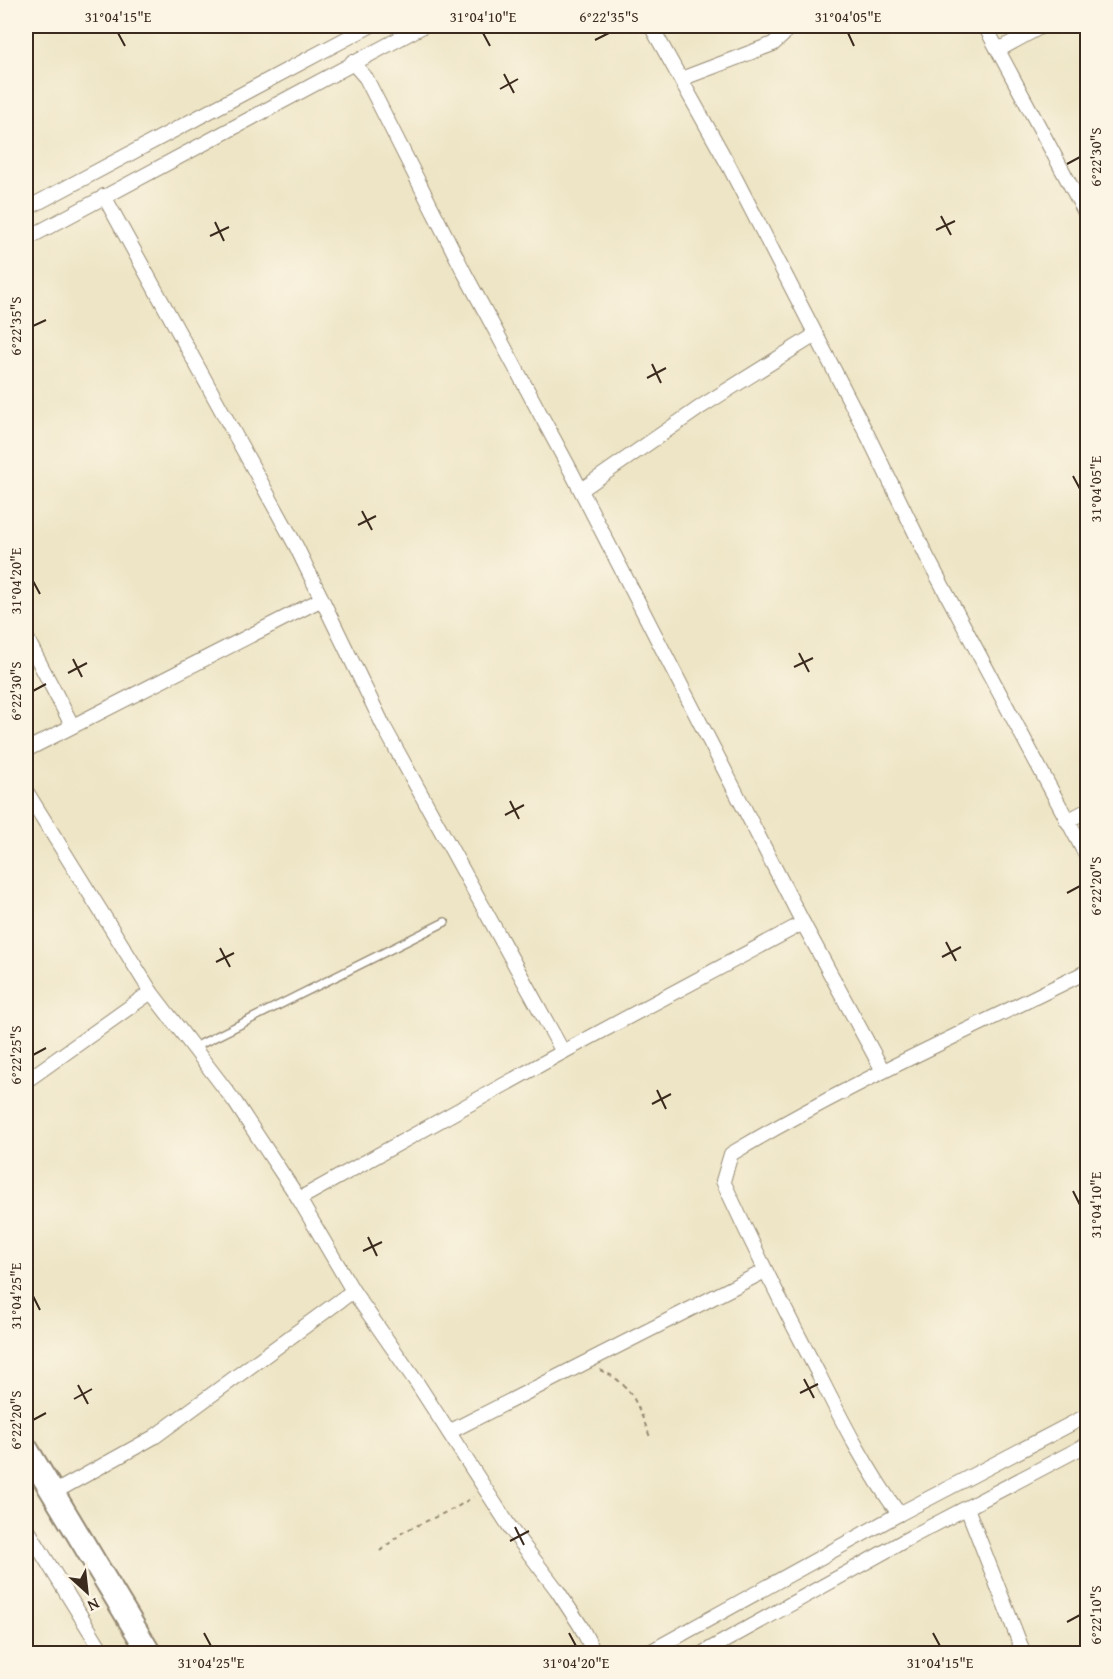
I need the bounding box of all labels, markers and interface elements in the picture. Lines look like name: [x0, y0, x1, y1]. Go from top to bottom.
text: 31°04'15"E: [85, 6, 152, 27]
text: 31°04'10"E: [450, 6, 517, 27]
text: 6°22'35"S: [579, 6, 639, 27]
text: 31°04'05"E: [815, 6, 882, 27]
text: 6°22'30"S: [1085, 127, 1106, 187]
text: 6°22'35"S: [5, 296, 26, 356]
text: 31°04'05"E: [1085, 455, 1106, 522]
text: 31°04'20"E: [5, 547, 26, 614]
text: 6°22'30"S: [5, 661, 26, 721]
text: 6°22'20"S: [1085, 856, 1106, 916]
text: 6°22'25"S: [5, 1025, 26, 1085]
text: 31°04'10"E: [1085, 1171, 1106, 1238]
text: 31°04'25"E: [5, 1262, 26, 1329]
text: 6°22'20"S: [5, 1390, 26, 1450]
north arrow: [57, 1562, 117, 1622]
text: 6°22'10"S: [1085, 1585, 1106, 1645]
text: N: [83, 1592, 104, 1619]
text: 31°04'25"E: [178, 1652, 245, 1673]
text: 31°04'20"E: [543, 1652, 610, 1673]
text: 31°04'15"E: [907, 1652, 974, 1673]

